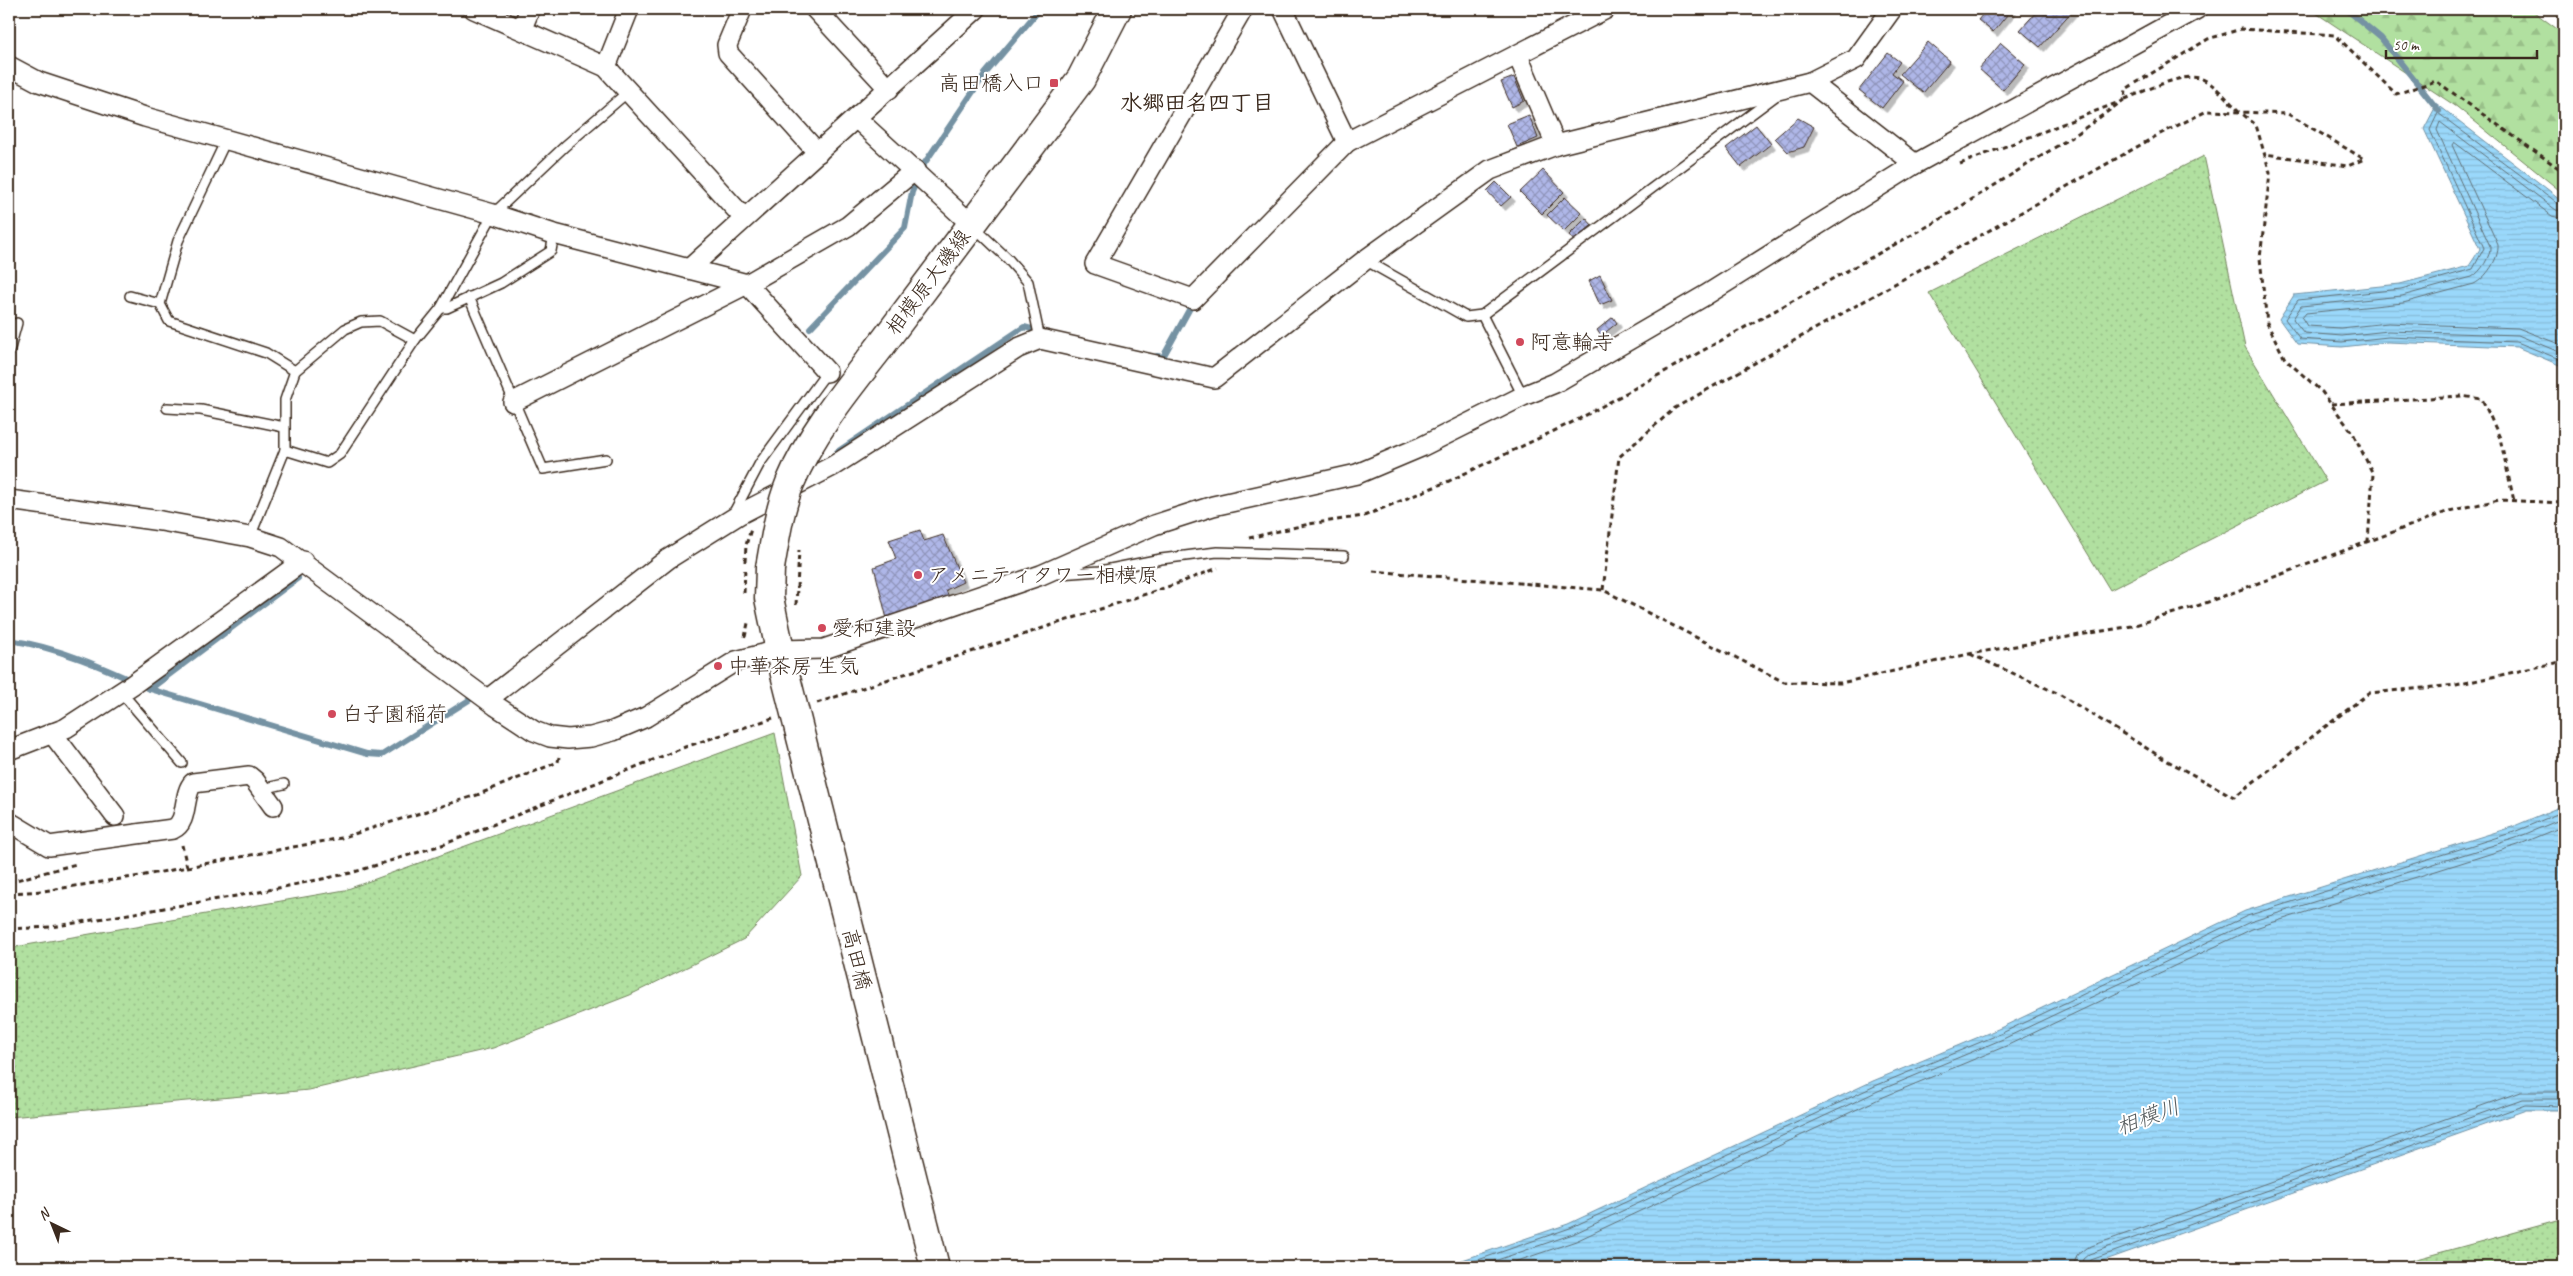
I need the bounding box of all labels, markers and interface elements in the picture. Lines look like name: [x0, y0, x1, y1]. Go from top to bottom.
scale bar: [2386, 28, 2537, 60]
text: 50 m: [2393, 36, 2420, 55]
place label: 高田橋入口: [939, 70, 1044, 96]
marker: 高田橋入口: [1048, 77, 1060, 89]
district label: 水郷田名四丁目: [1120, 89, 1274, 117]
street label: 相模原大磯線: [880, 224, 976, 340]
place label: 阿意輪寺: [1530, 329, 1614, 355]
marker: 阿意輪寺: [1514, 336, 1526, 348]
place label: アメニティタワー相模原: [928, 562, 1158, 588]
marker: アメニティタワー相模原: [912, 569, 924, 581]
place label: 愛和建設: [832, 615, 916, 641]
marker: 愛和建設: [816, 622, 828, 634]
place label: 中華茶房 生気: [728, 653, 859, 679]
marker: 中華茶房 生気: [712, 660, 724, 672]
place label: 白子園稲荷: [342, 701, 447, 727]
marker: 白子園稲荷: [326, 708, 338, 720]
street label: 高田橋: [837, 925, 877, 993]
water label: 相模川: [2112, 1093, 2184, 1141]
north arrow: [28, 1198, 78, 1248]
text: N: [35, 1204, 54, 1224]

